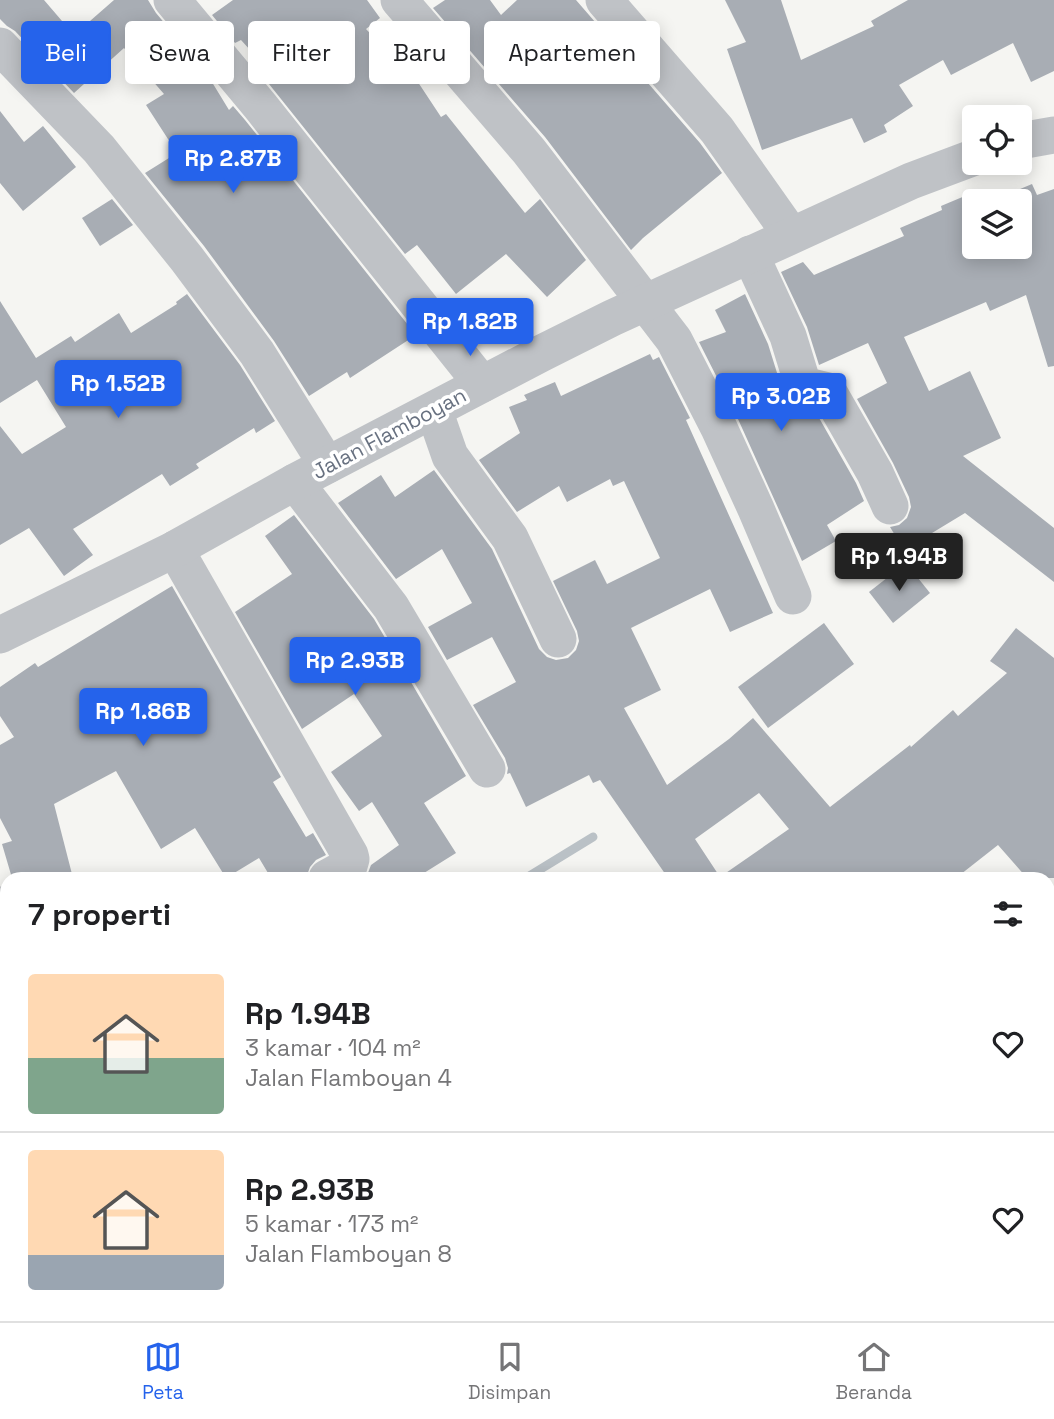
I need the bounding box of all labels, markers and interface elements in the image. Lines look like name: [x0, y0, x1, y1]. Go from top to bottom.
chip: Beli: [21, 21, 111, 84]
chip: Sewa: [125, 21, 234, 84]
chip: Filter: [248, 21, 355, 84]
chip: Baru: [369, 21, 470, 84]
chip: Apartemen: [484, 21, 660, 84]
map controls: [962, 105, 1032, 259]
button: locate: [962, 105, 1032, 175]
pin: Rp 2.87B: [161, 136, 305, 195]
text: Rp 2.87B: [184, 143, 282, 173]
button: layers: [962, 189, 1032, 259]
pin: Rp 1.82B: [398, 298, 542, 358]
text: Rp 1.82B: [422, 306, 518, 336]
pin: Rp 1.52B: [46, 360, 190, 420]
text: Rp 1.52B: [71, 368, 165, 398]
pin: Rp 3.02B: [709, 374, 853, 433]
street label: Jalan Flamboyan: [307, 381, 471, 485]
text: Rp 3.02B: [731, 381, 831, 411]
pin: Rp 1.94B: [827, 534, 971, 593]
text: Rp 1.94B: [851, 541, 947, 571]
pin: Rp 2.93B: [283, 638, 427, 697]
text: Rp 2.93B: [306, 645, 405, 675]
pin: Rp 1.86B: [71, 688, 215, 748]
text: Rp 1.86B: [95, 696, 191, 726]
text: 7 properti: [28, 895, 171, 934]
icon: filters: [989, 895, 1027, 933]
text: Rp 1.94B: [245, 994, 371, 1033]
icon: home: [84, 1002, 168, 1086]
icon: heart: [989, 1025, 1027, 1063]
text: 3 kamar · 104 m²: [245, 1033, 421, 1063]
text: Jalan Flamboyan 4: [245, 1063, 452, 1093]
text: Rp 2.93B: [245, 1170, 374, 1209]
icon: home: [84, 1178, 168, 1262]
icon: heart: [989, 1201, 1027, 1239]
text: 5 kamar · 173 m²: [245, 1209, 418, 1239]
text: Jalan Flamboyan 8: [245, 1239, 452, 1269]
tab: Peta: [142, 1338, 184, 1405]
tab: Disimpan: [468, 1338, 551, 1405]
tab: Beranda: [835, 1338, 912, 1405]

